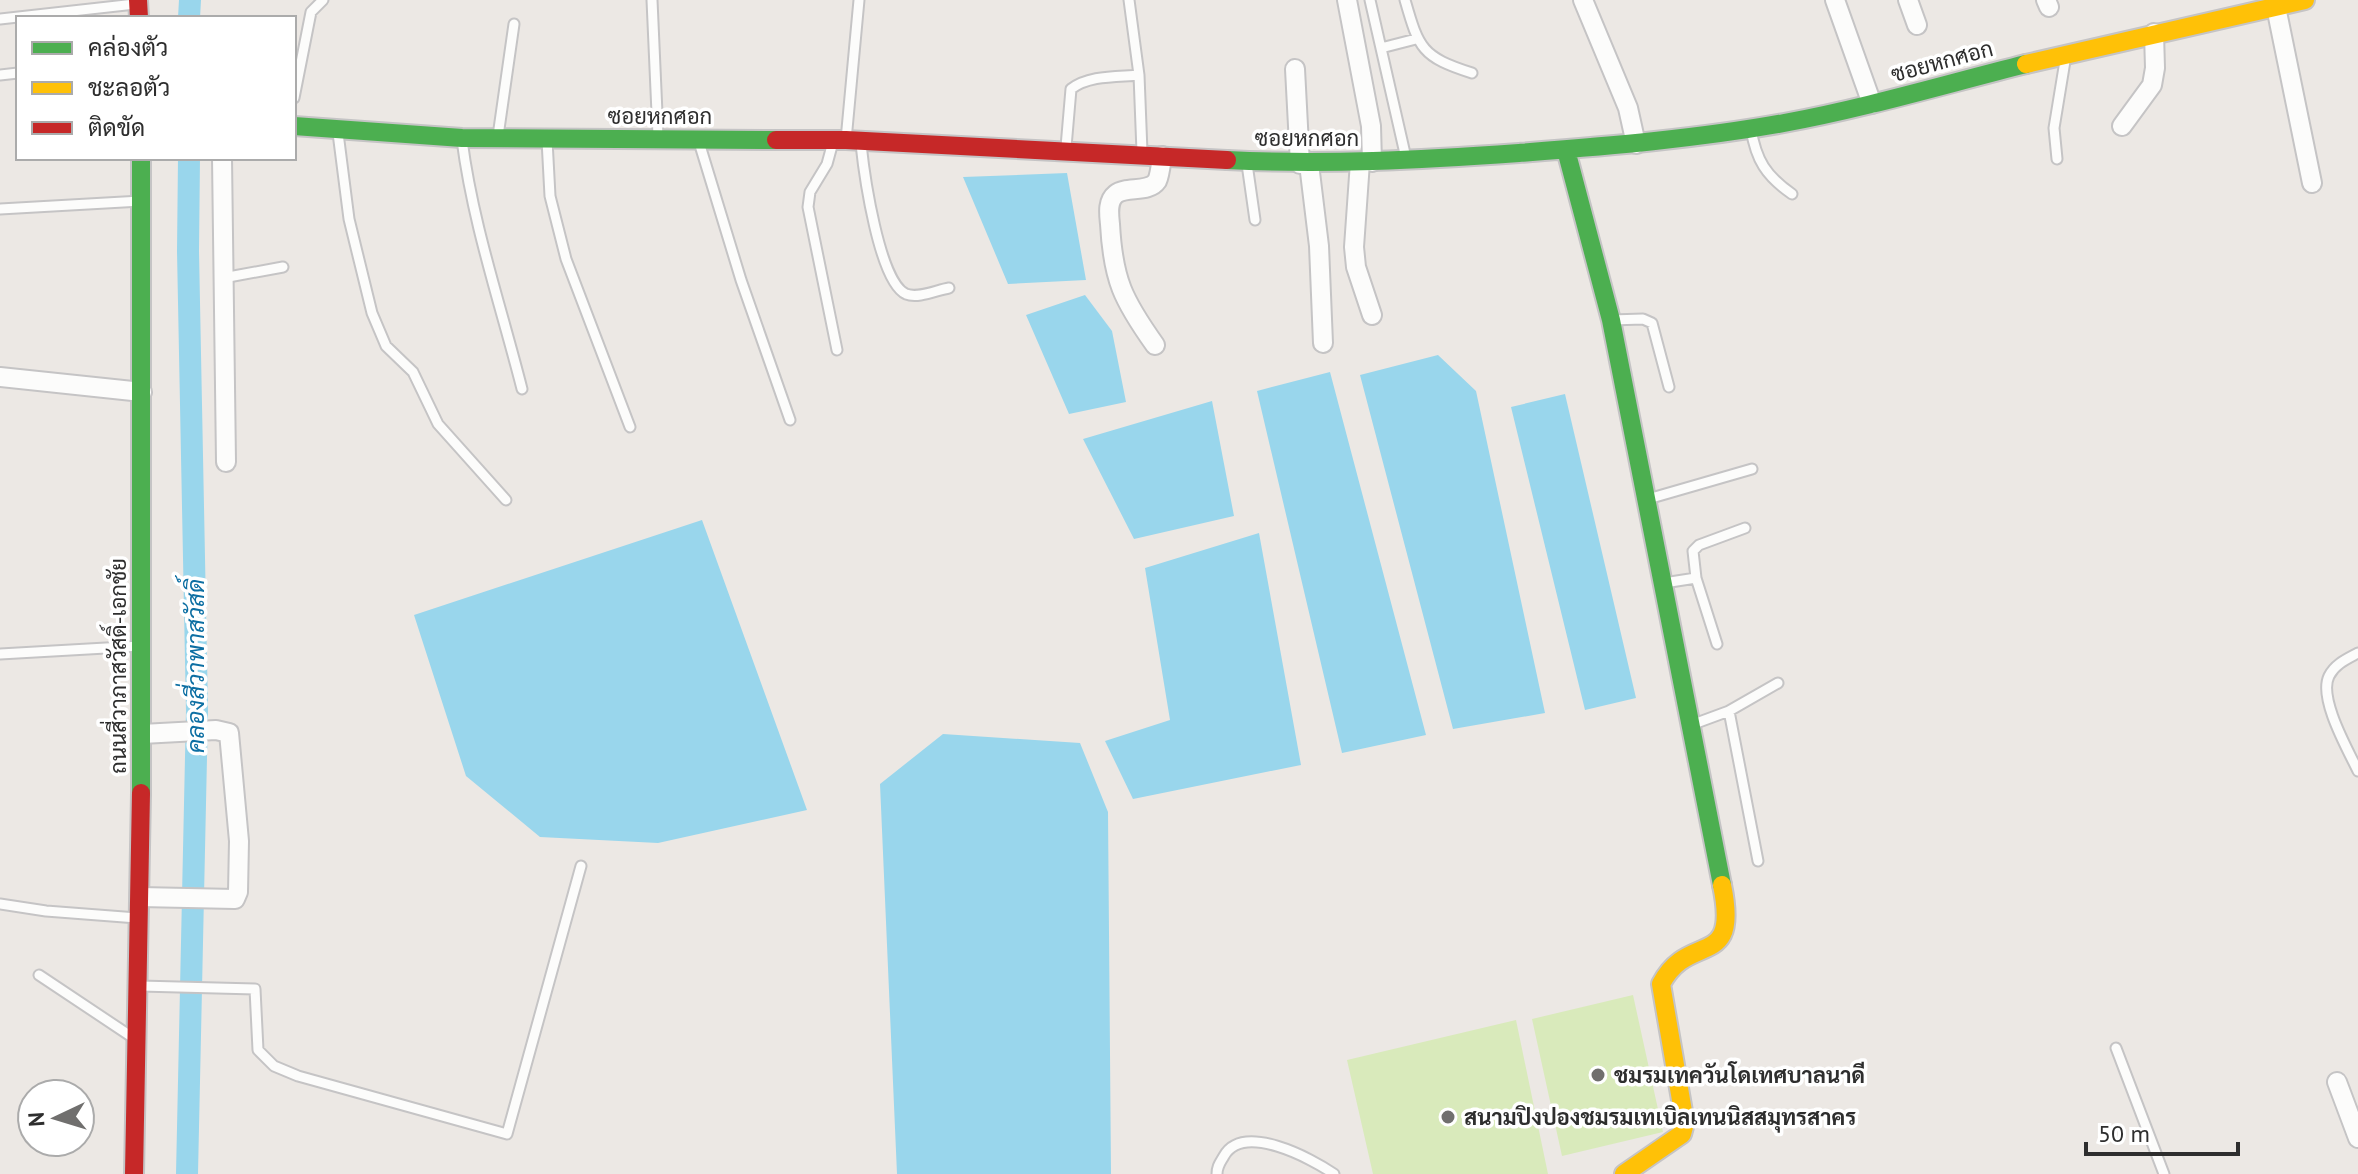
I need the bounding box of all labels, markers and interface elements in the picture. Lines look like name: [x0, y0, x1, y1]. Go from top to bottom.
legend: [16, 16, 296, 160]
text: คล่องตัว: [88, 32, 168, 63]
street label: ซอยหกศอก: [1888, 34, 1996, 88]
text: ชะลอตัว: [88, 72, 170, 103]
street label: ซอยหกศอก: [608, 102, 712, 130]
text: ติดขัด: [88, 112, 145, 143]
street label: ซอยหกศอก: [1255, 124, 1359, 152]
street label: ถนนสี่วาภาสวัสดิ์-เอกชัย: [99, 558, 132, 774]
water label: คลองสี่วาพาสวัสดิ์: [174, 574, 211, 753]
place label: ชมรมเทควันโดเทศบาลนาดี: [1614, 1061, 1865, 1089]
marker: ชมรมเทควันโดเทศบาลนาดี: [1589, 1066, 1607, 1084]
north arrow: [16, 1078, 96, 1158]
place label: สนามปิงปองชมรมเทเบิลเทนนิสสมุทรสาคร: [1464, 1103, 1856, 1133]
scale bar: [2086, 1106, 2238, 1156]
marker: สนามปิงปองชมรมเทเบิลเทนนิสสมุทรสาคร: [1439, 1108, 1457, 1126]
text: N: [22, 1111, 51, 1128]
text: 50 m: [2098, 1118, 2150, 1149]

